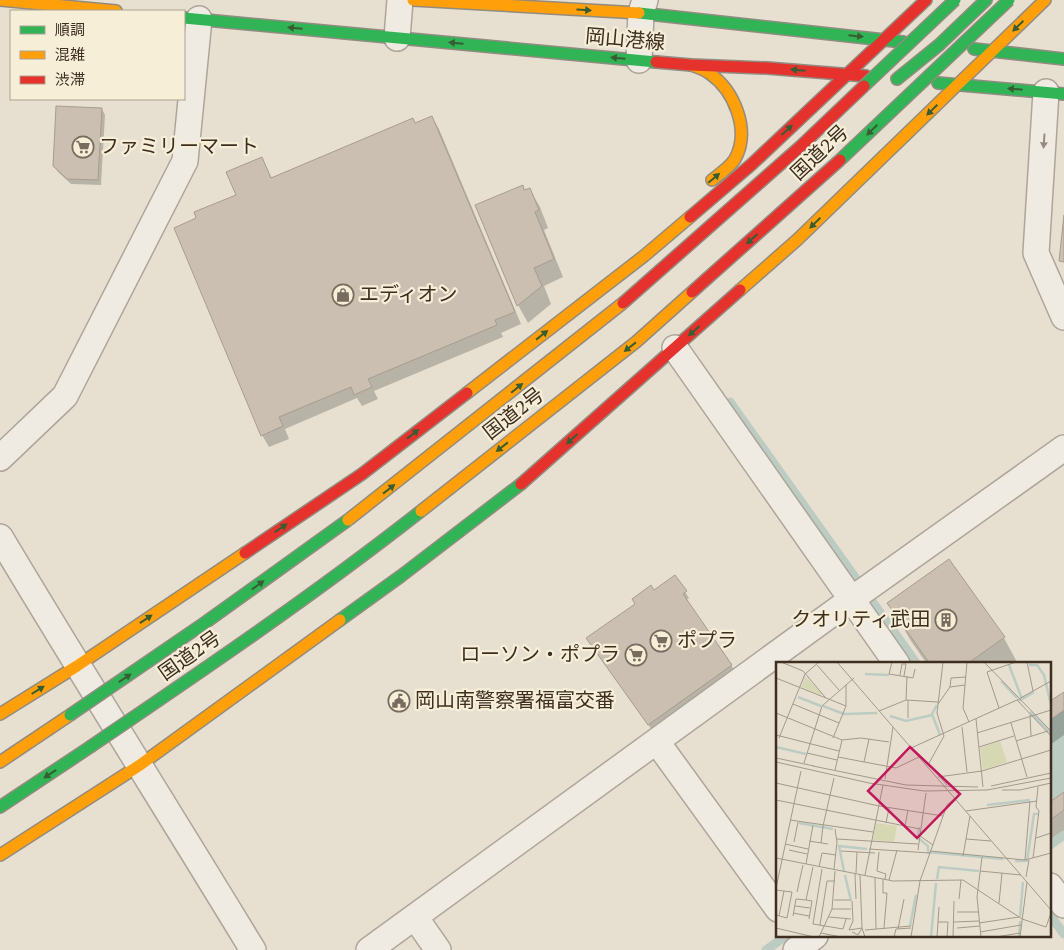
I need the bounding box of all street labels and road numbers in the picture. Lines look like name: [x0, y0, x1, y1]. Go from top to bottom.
street label: 岡山港線: [584, 22, 666, 58]
street label: 国道2号: [784, 118, 856, 188]
street label: 国道2号: [477, 381, 551, 447]
street label: 国道2号: [153, 624, 227, 688]

